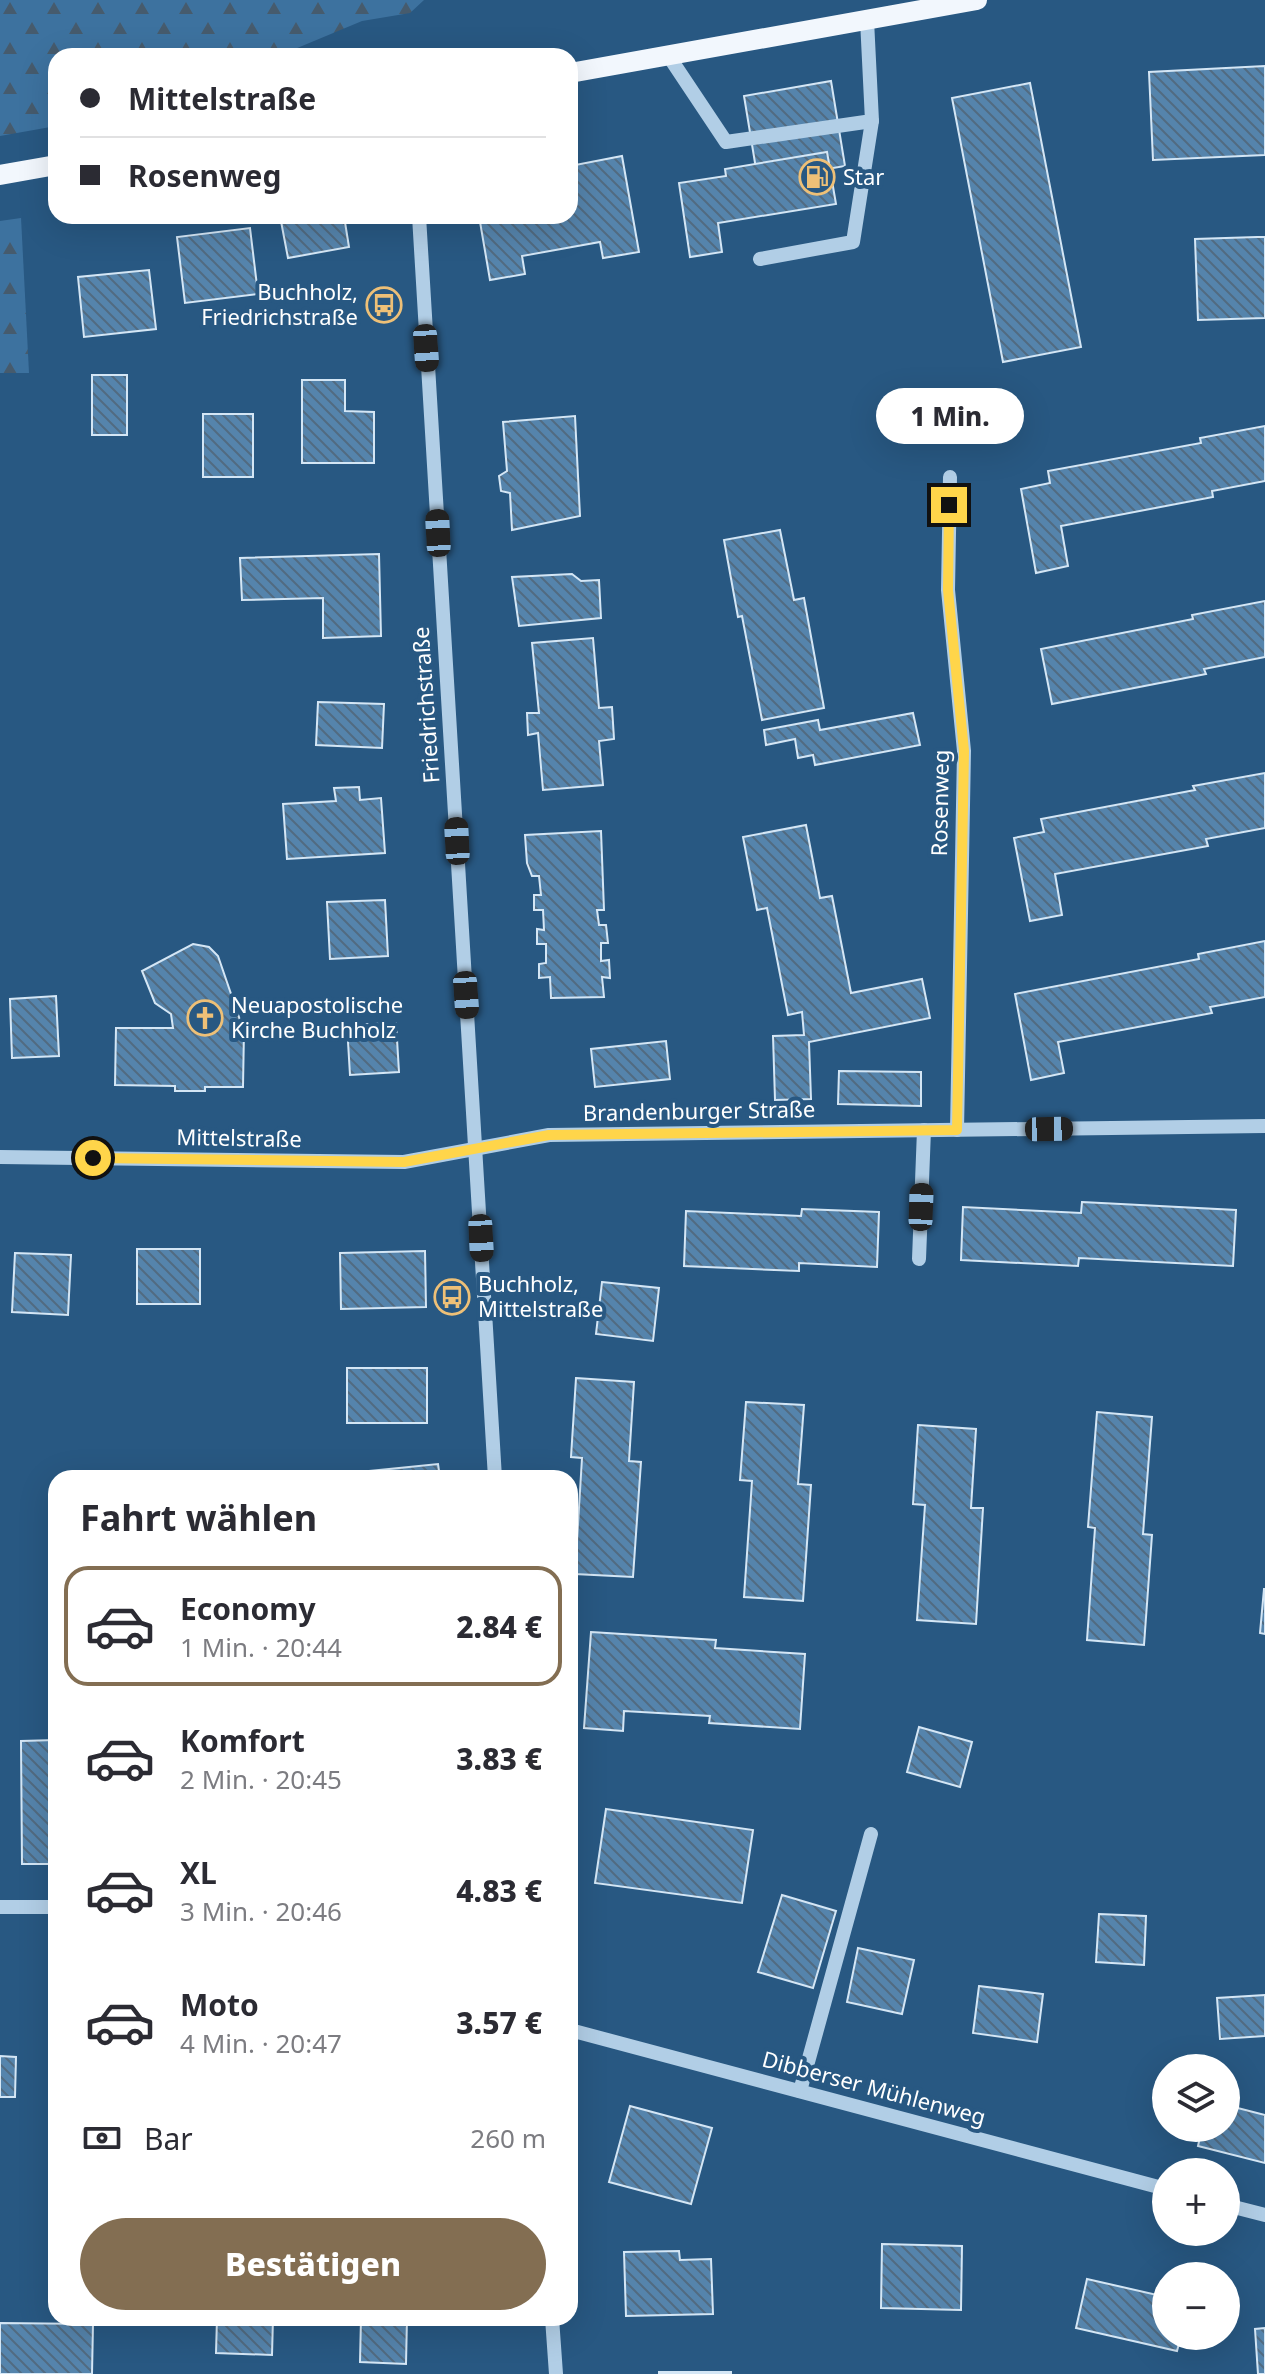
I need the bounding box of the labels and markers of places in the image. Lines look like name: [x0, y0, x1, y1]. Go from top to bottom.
fuel station icon: Star: [798, 158, 836, 196]
place label: Star: [843, 161, 884, 191]
place label: Buchholz, Friedrichstraße: [201, 276, 358, 331]
bus stop icon: Buchholz, Friedrichstraße: [365, 286, 403, 324]
place label: Neuapostolische Kirche Buchholz: [231, 989, 403, 1044]
church icon: Neuapostolische Kirche Buchholz: [186, 999, 224, 1037]
place label: Buchholz, Mittelstraße: [478, 1268, 603, 1323]
bus stop icon: Buchholz, Mittelstraße: [433, 1278, 471, 1316]

